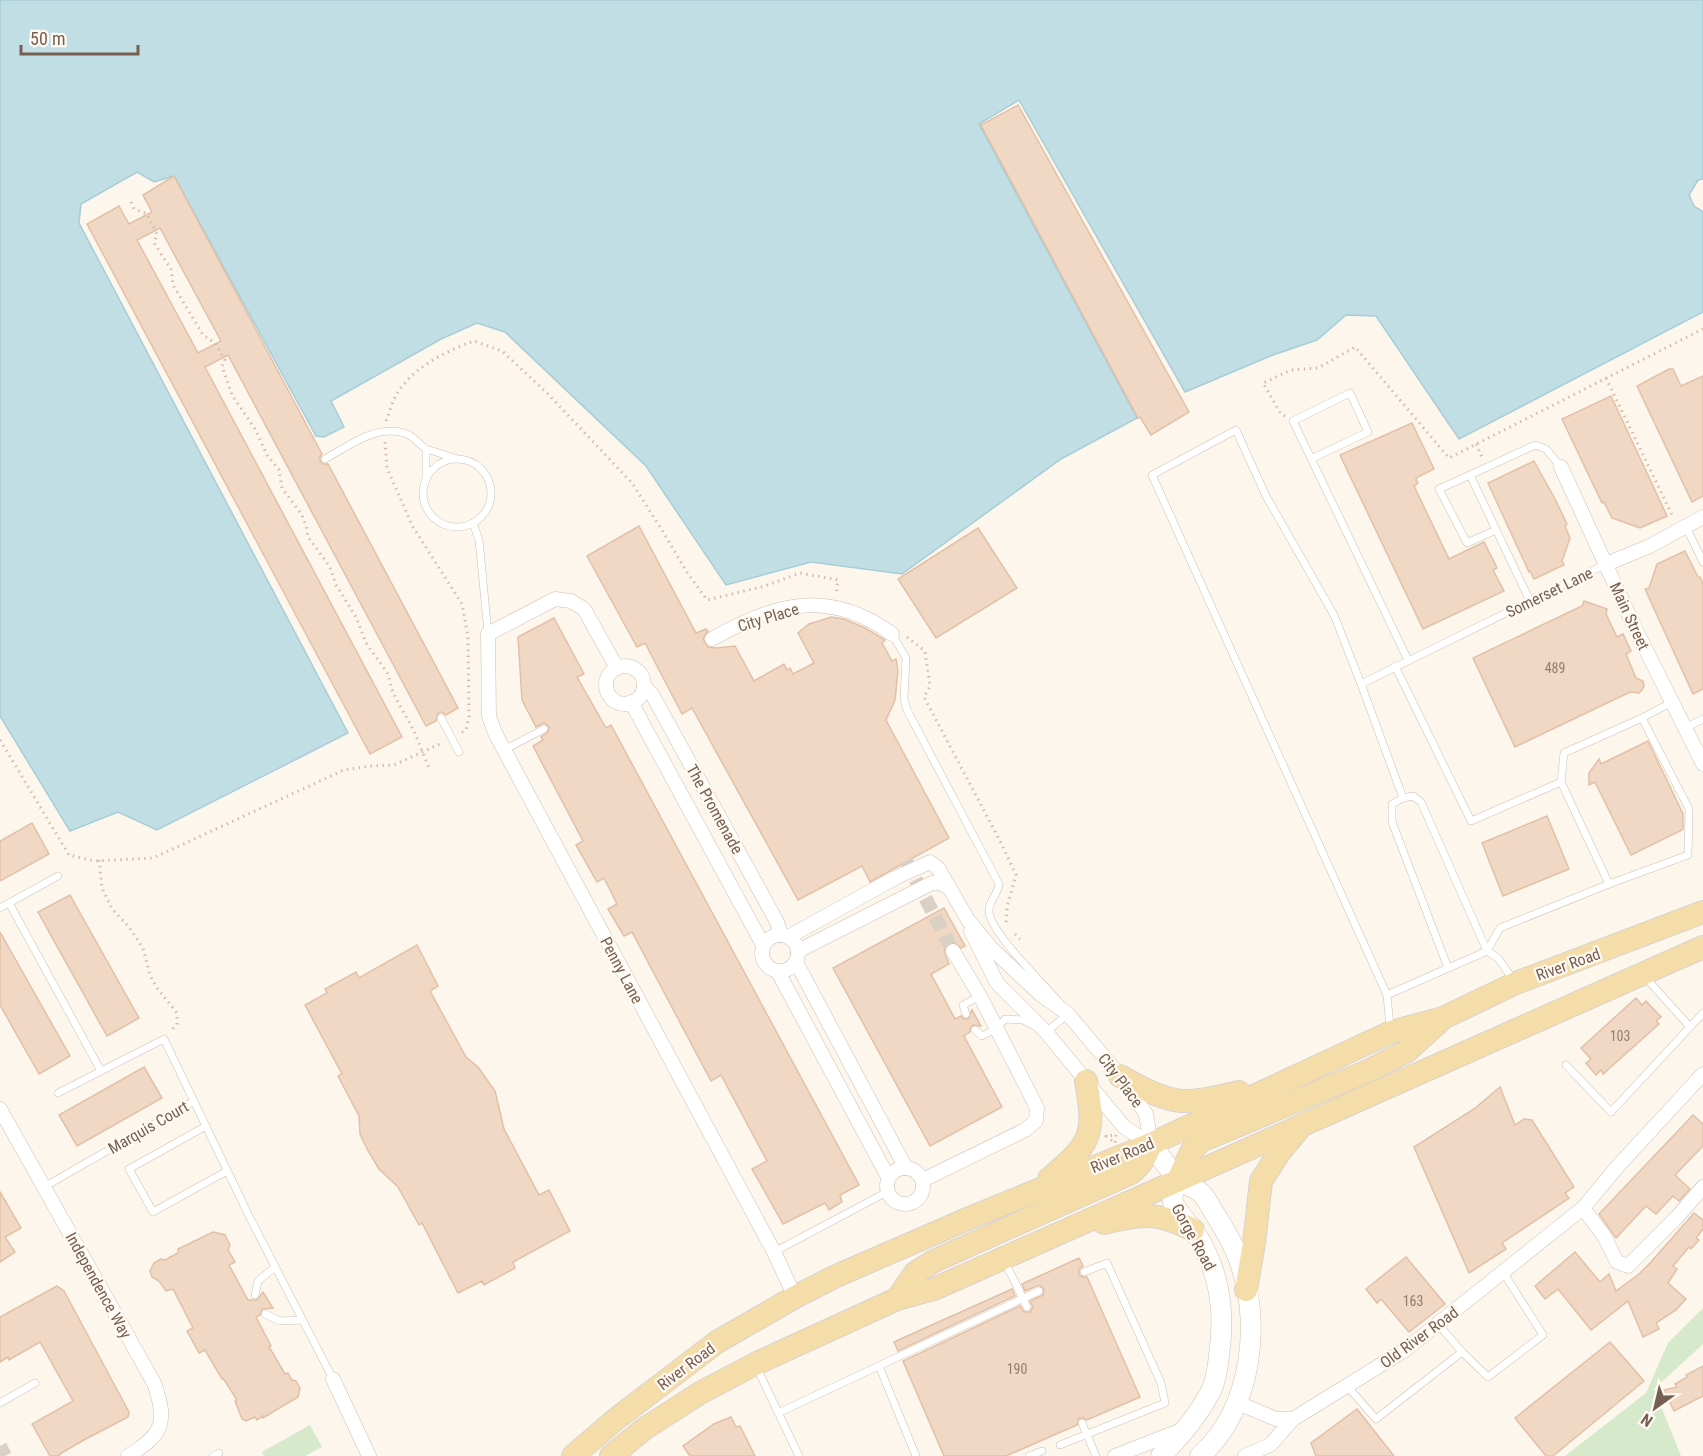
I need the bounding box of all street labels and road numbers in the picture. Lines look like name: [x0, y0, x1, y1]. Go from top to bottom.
street label: Somerset Lane: [1503, 563, 1596, 622]
street label: Main Street: [1606, 579, 1654, 653]
street label: City Place: [735, 599, 801, 636]
street label: The Promenade: [682, 761, 747, 857]
street label: Penny Lane: [596, 934, 647, 1007]
street label: River Road: [1533, 944, 1603, 985]
street label: City Place: [1094, 1049, 1147, 1111]
street label: Marquis Court: [105, 1097, 192, 1158]
street label: River Road: [1088, 1134, 1157, 1177]
street label: Gorge Road: [1167, 1201, 1220, 1274]
street label: Independence Way: [62, 1229, 136, 1342]
street label: Old River Road: [1377, 1303, 1462, 1372]
street label: River Road: [654, 1339, 719, 1394]

